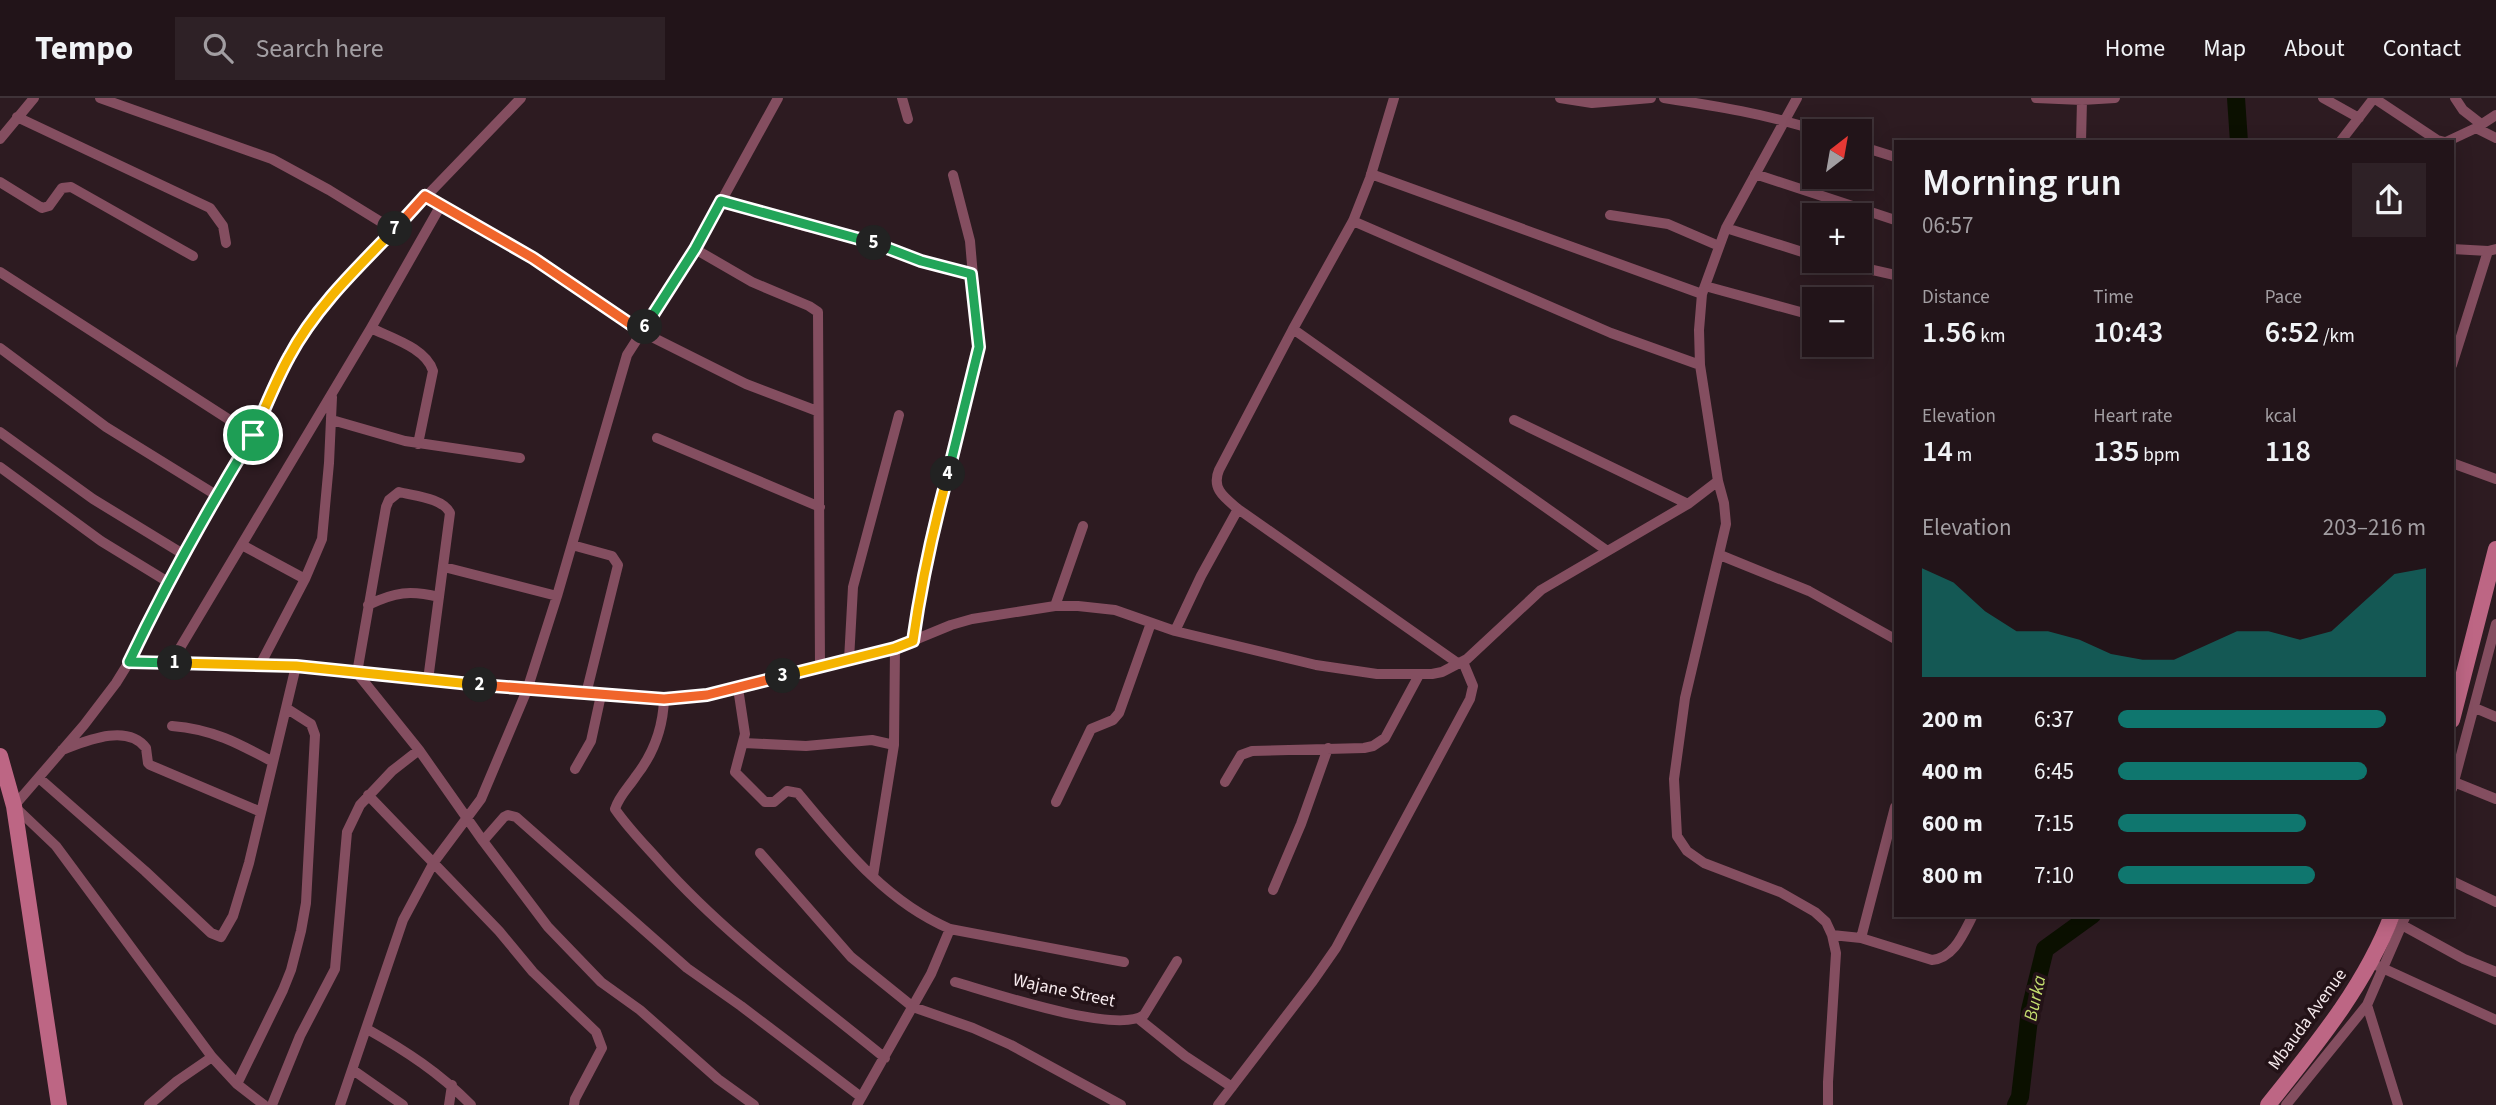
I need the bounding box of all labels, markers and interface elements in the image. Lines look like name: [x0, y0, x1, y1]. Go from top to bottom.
search box: [175, 17, 665, 80]
text: Tempo: [35, 25, 133, 72]
icon: search: [199, 29, 237, 67]
text: Search here: [255, 30, 384, 67]
text: Home: [2105, 31, 2165, 66]
text: Map: [2203, 31, 2246, 66]
text: About: [2284, 31, 2345, 66]
text: Contact: [2383, 31, 2461, 66]
north arrow: [1802, 119, 1872, 189]
map controls: [1802, 119, 1872, 357]
text: Morning run: [1922, 156, 2122, 210]
button: share: [2352, 163, 2426, 237]
button: +: [1802, 203, 1872, 273]
text: 06:57: [1922, 209, 1973, 242]
pin: 7: [378, 212, 412, 246]
text: 7: [389, 215, 400, 242]
pin: 5: [856, 226, 892, 260]
text: 5: [868, 229, 879, 256]
text: Distance: [1922, 284, 1990, 311]
text: Time: [2093, 284, 2133, 311]
text: Pace: [2265, 284, 2302, 311]
button: −: [1802, 287, 1872, 357]
pin: 6: [628, 310, 662, 344]
text: 1.56: [1922, 311, 1976, 354]
text: 10:43: [2093, 311, 2163, 354]
text: 6:52: [2265, 311, 2319, 354]
text: 6: [639, 313, 650, 340]
text: km: [1976, 323, 2005, 350]
text: /km: [2319, 323, 2355, 350]
text: Elevation: [1922, 403, 1996, 430]
text: Heart rate: [2093, 403, 2172, 430]
text: kcal: [2265, 403, 2297, 430]
pin: [223, 405, 283, 465]
icon: arrive: [234, 416, 272, 454]
text: 14: [1922, 430, 1953, 473]
text: 135: [2093, 430, 2140, 473]
text: 118: [2265, 430, 2311, 473]
text: m: [1953, 442, 1972, 469]
text: bpm: [2140, 442, 2180, 469]
pin: 4: [930, 456, 965, 492]
text: 4: [942, 460, 953, 487]
text: Elevation: [1922, 511, 2012, 544]
text: 203–216 m: [2323, 511, 2426, 544]
pin: 1: [158, 646, 192, 680]
text: 1: [169, 649, 180, 676]
pin: 3: [766, 658, 800, 694]
text: 3: [777, 662, 788, 689]
pin: 2: [462, 668, 498, 702]
text: 2: [474, 671, 485, 698]
text: 200 m: [1922, 703, 1983, 736]
text: 6:37: [2034, 703, 2074, 736]
text: 400 m: [1922, 755, 1983, 788]
text: 6:45: [2034, 755, 2074, 788]
text: 600 m: [1922, 807, 1983, 840]
text: 7:15: [2034, 807, 2074, 840]
text: 800 m: [1922, 859, 1983, 892]
text: 7:10: [2034, 859, 2074, 892]
street label: Mbauda Avenue: [2262, 963, 2353, 1075]
street label: Wajane Street: [1010, 967, 1117, 1014]
water label: Burka: [2017, 973, 2053, 1024]

